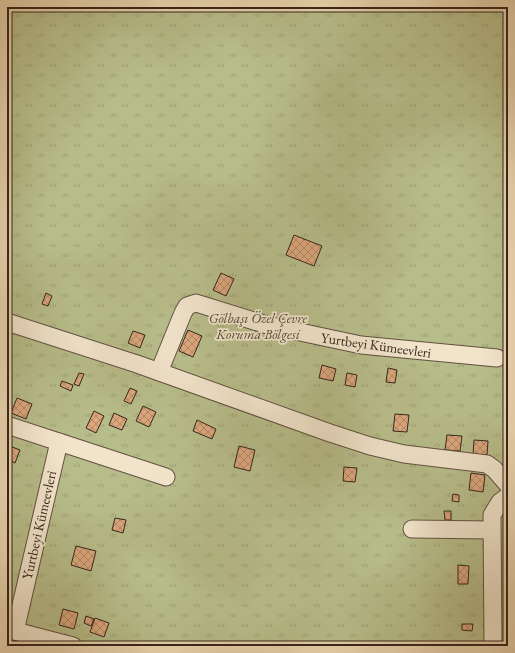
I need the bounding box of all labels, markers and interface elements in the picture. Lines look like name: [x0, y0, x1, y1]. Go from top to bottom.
park label: Gölbaşı Özel Çevre Koruma Bölgesi: [209, 309, 307, 343]
street label: Yurtbeyi Kümeevleri: [320, 328, 433, 362]
street label: Yurtbeyi Kümeevleri: [18, 468, 60, 581]

